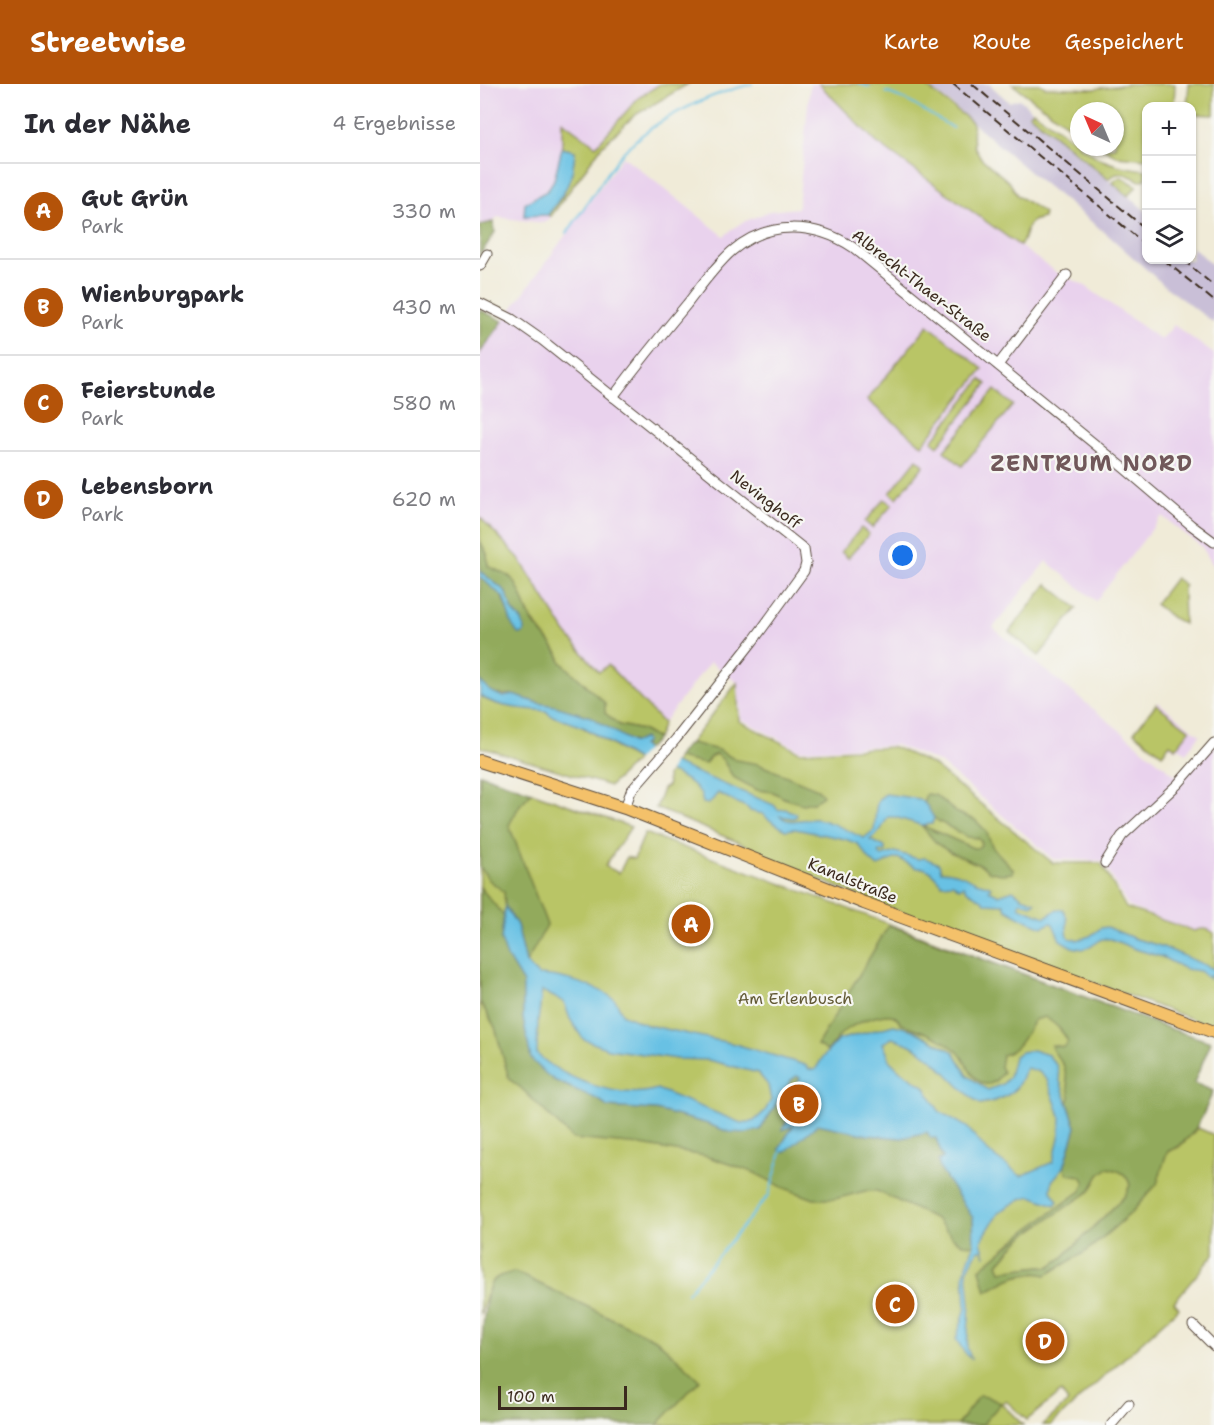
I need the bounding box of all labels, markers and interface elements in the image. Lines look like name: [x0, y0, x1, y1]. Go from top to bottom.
text: Streetwise: [30, 23, 186, 61]
text: Karte: [884, 28, 939, 56]
text: Route: [972, 28, 1031, 56]
text: Gespeichert: [1064, 28, 1184, 56]
north arrow: [1070, 102, 1124, 156]
map controls: [1142, 102, 1196, 264]
button: +: [1142, 102, 1196, 156]
text: In der Nähe: [24, 106, 191, 141]
text: 4 Ergebnisse: [332, 110, 456, 136]
button: −: [1142, 156, 1196, 210]
text: Gut Grün: [81, 184, 188, 213]
text: A: [36, 198, 51, 224]
text: 330 m: [392, 198, 456, 224]
button: layers: [1142, 210, 1196, 264]
text: Park: [81, 213, 124, 239]
street label: Albrecht-Thaer-Straße: [848, 224, 996, 346]
text: Wienburgpark: [81, 280, 244, 309]
text: B: [37, 294, 50, 320]
text: 430 m: [392, 294, 456, 320]
text: Park: [81, 309, 124, 335]
text: Feierstunde: [81, 376, 216, 405]
text: C: [37, 390, 50, 416]
text: 580 m: [393, 390, 456, 416]
text: Park: [81, 405, 124, 431]
district label: ZENTRUM NORD: [990, 449, 1194, 478]
street label: Nevinghoff: [726, 465, 806, 534]
text: Lebensborn: [81, 472, 213, 501]
text: D: [36, 486, 51, 512]
text: 620 m: [392, 486, 456, 512]
text: Park: [81, 501, 124, 527]
your location: [888, 541, 917, 570]
street label: Kanalstraße: [805, 853, 901, 908]
pin: A: [672, 902, 710, 946]
park label: Am Erlenbusch: [738, 988, 852, 1009]
pin: B: [780, 1082, 818, 1126]
pin: C: [876, 1282, 914, 1326]
pin: D: [1026, 1318, 1064, 1364]
scale bar: [498, 1383, 627, 1410]
text: 100 m: [507, 1386, 555, 1407]

